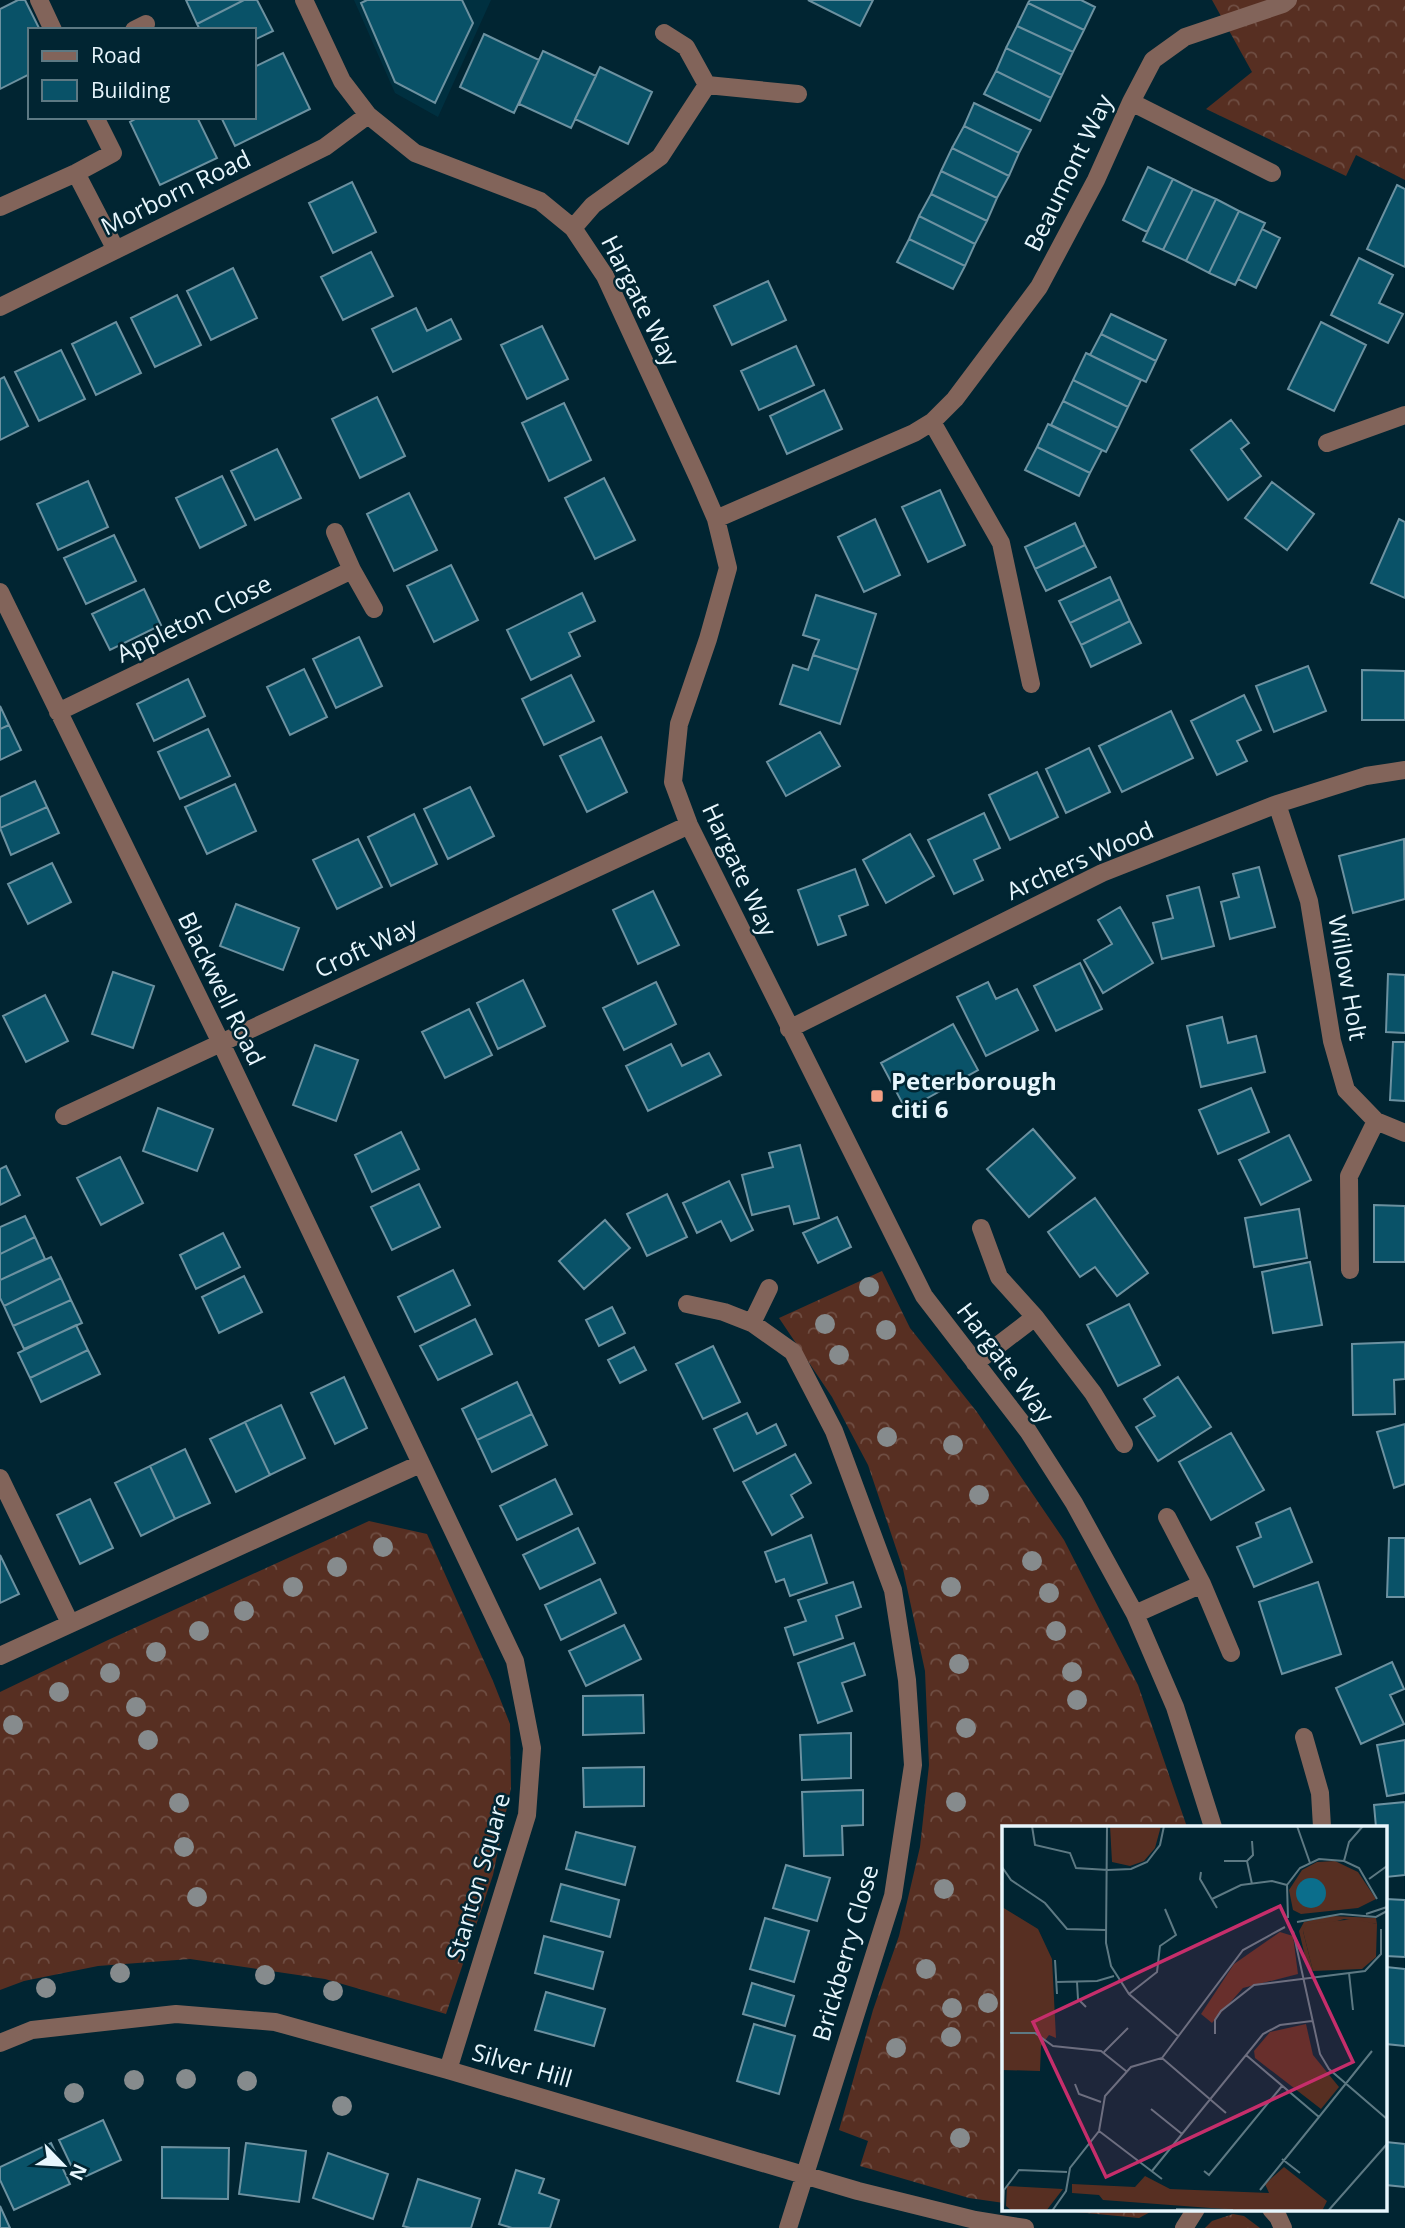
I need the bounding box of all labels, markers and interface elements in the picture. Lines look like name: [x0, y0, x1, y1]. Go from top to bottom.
legend: [28, 28, 256, 119]
text: Road: [91, 41, 141, 69]
text: Building: [91, 76, 170, 104]
street label: Beaumont Way: [1015, 88, 1120, 256]
street label: Morborn Road: [95, 141, 256, 242]
street label: Hargate Way: [594, 229, 689, 372]
street label: Appleton Close: [110, 566, 276, 669]
street label: Hargate Way: [695, 798, 786, 942]
street label: Archers Wood: [1001, 812, 1158, 907]
street label: Blackwell Road: [171, 906, 274, 1070]
street label: Croft Way: [309, 908, 423, 985]
street label: Willow Holt: [1321, 913, 1376, 1043]
place label: Peterborough citi 6: [891, 1064, 1057, 1125]
marker: Peterborough citi 6: [869, 1088, 885, 1104]
street label: Hargate Way: [950, 1295, 1063, 1430]
street label: Stanton Square: [438, 1789, 517, 1964]
inset map: [1002, 1826, 1388, 2210]
street label: Brickberry Close: [804, 1861, 886, 2045]
street label: Silver Hill: [469, 2035, 576, 2095]
north arrow: [28, 2130, 98, 2200]
text: N: [63, 2160, 93, 2185]

